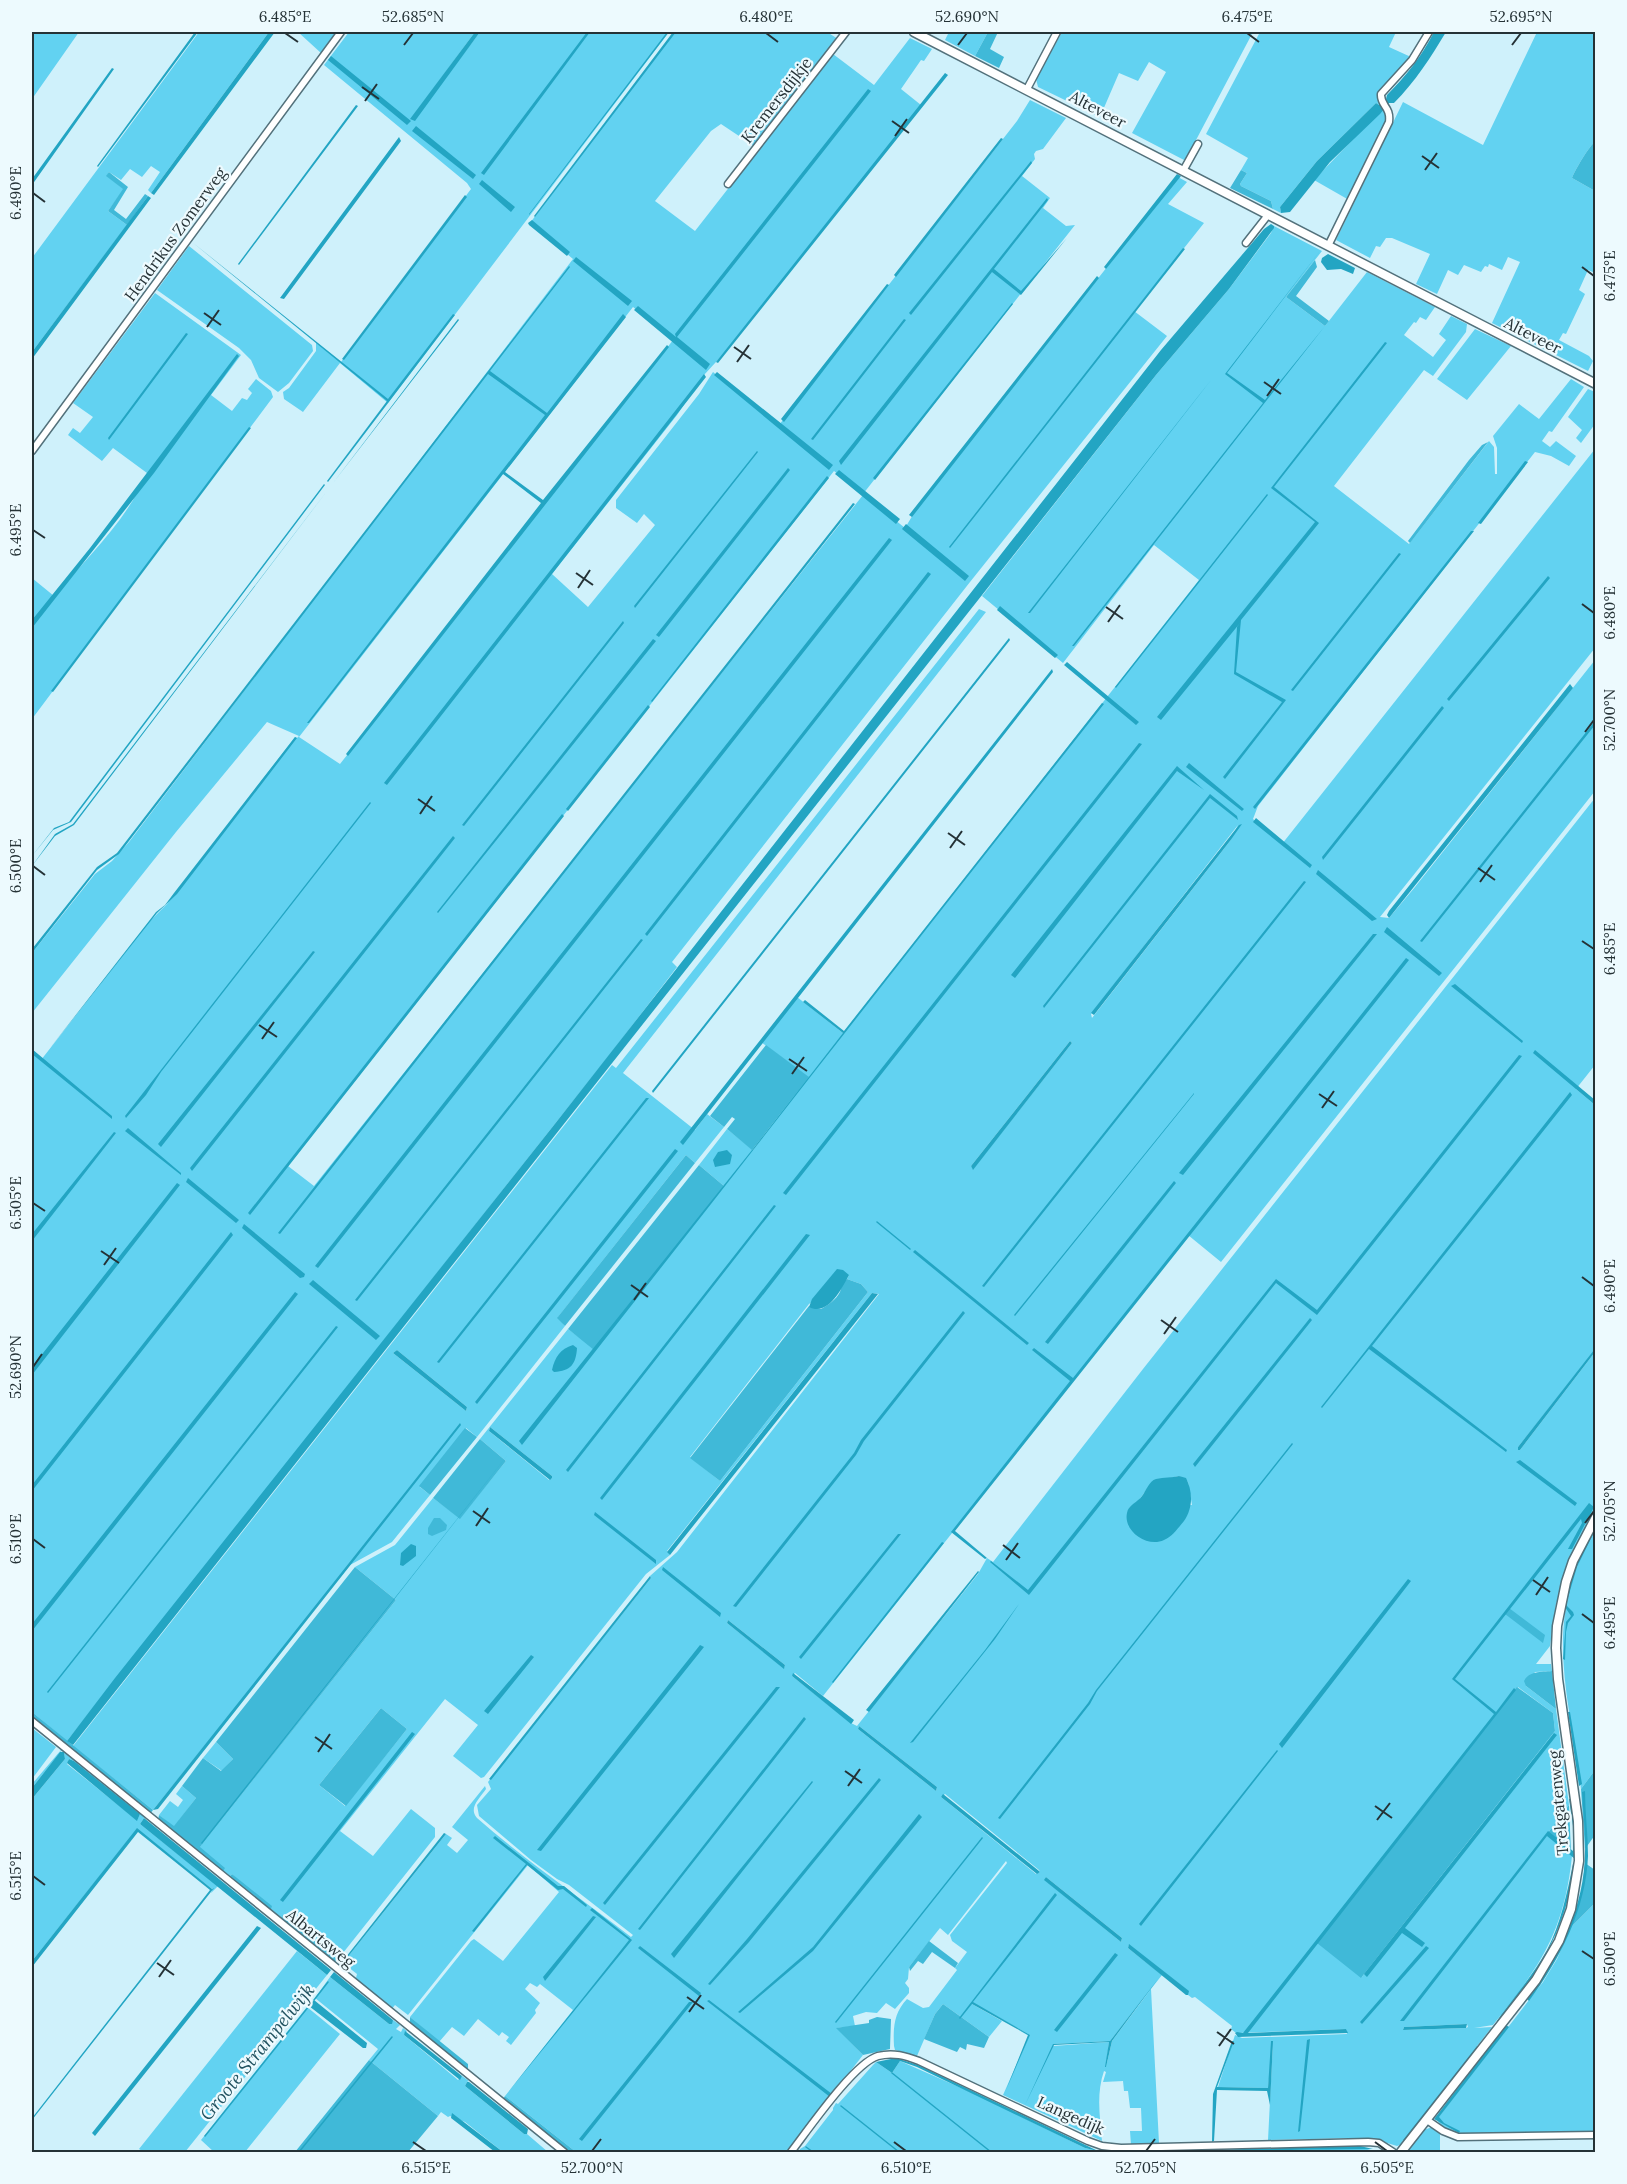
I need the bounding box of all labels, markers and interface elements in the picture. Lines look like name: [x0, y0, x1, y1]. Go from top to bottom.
text: 6.485°E: [259, 7, 311, 26]
text: 52.685°N: [382, 7, 444, 26]
text: 6.480°E: [739, 7, 793, 26]
text: 52.690°N: [935, 7, 999, 26]
text: 6.475°E: [1222, 7, 1273, 26]
text: 52.695°N: [1490, 7, 1552, 26]
street label: Kremersdijkje: [736, 53, 816, 147]
street label: Alteveer: [1065, 85, 1130, 132]
street label: Hendrikus Zomerweg: [120, 162, 231, 305]
text: 6.490°E: [6, 166, 25, 220]
text: 6.475°E: [1600, 251, 1619, 302]
street label: Alteveer: [1500, 312, 1565, 358]
text: 6.495°E: [6, 504, 25, 556]
text: 6.480°E: [1600, 586, 1619, 640]
text: 52.700°N: [1600, 689, 1619, 751]
text: 6.500°E: [6, 839, 25, 893]
text: 6.485°E: [1600, 923, 1619, 975]
text: 6.505°E: [6, 1176, 25, 1230]
text: 6.490°E: [1600, 1259, 1619, 1313]
text: 52.690°N: [6, 1335, 25, 1399]
text: 52.705°N: [1600, 1480, 1619, 1542]
text: 6.510°E: [6, 1514, 25, 1564]
text: 6.495°E: [1600, 1597, 1619, 1649]
street label: Trekgatenweg: [1543, 1748, 1573, 1856]
text: 6.515°E: [6, 1851, 25, 1901]
street label: Albartsweg: [282, 1904, 360, 1973]
text: 6.500°E: [1600, 1932, 1619, 1986]
water label: Groote Strampelwijk: [195, 1979, 319, 2125]
street label: Langedijk: [1034, 2091, 1108, 2139]
text: 6.515°E: [401, 2158, 451, 2177]
text: 52.700°N: [561, 2158, 623, 2177]
text: 6.510°E: [881, 2158, 931, 2177]
text: 52.705°N: [1115, 2158, 1177, 2177]
text: 6.505°E: [1360, 2158, 1414, 2177]

